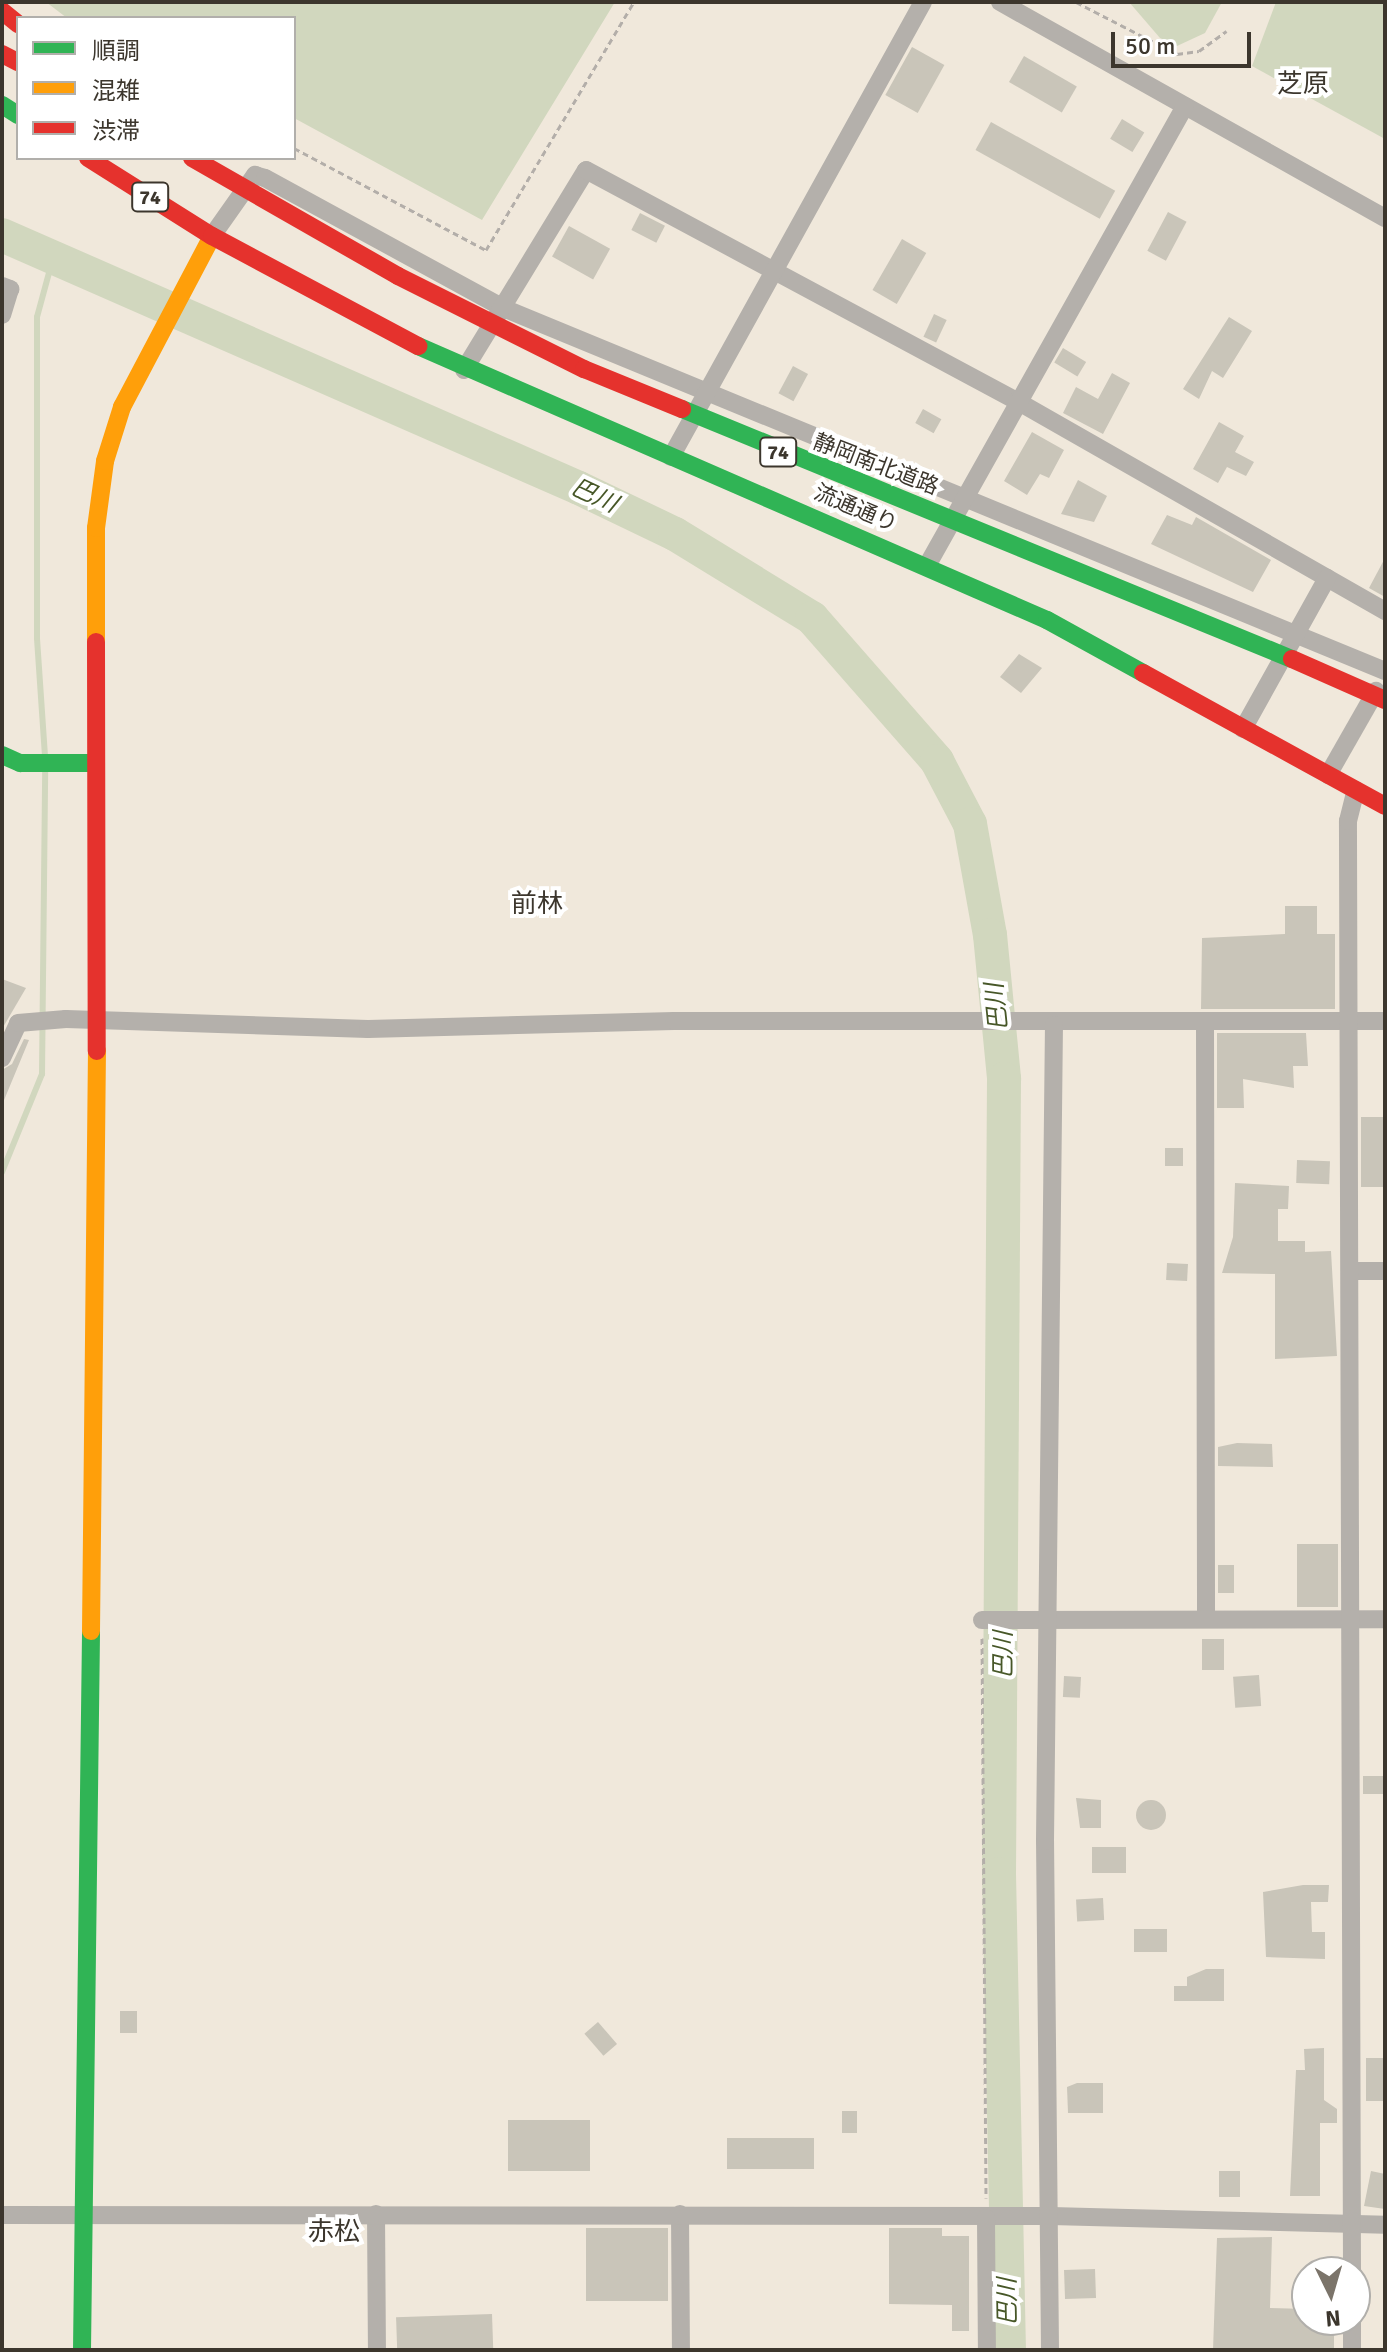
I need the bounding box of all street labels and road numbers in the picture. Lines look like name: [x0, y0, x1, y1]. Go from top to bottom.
road number: 74: [130, 181, 170, 213]
street label: 静岡南北道路: [810, 428, 942, 500]
road number: 74: [758, 436, 798, 468]
street label: 流通通り: [810, 479, 902, 537]

